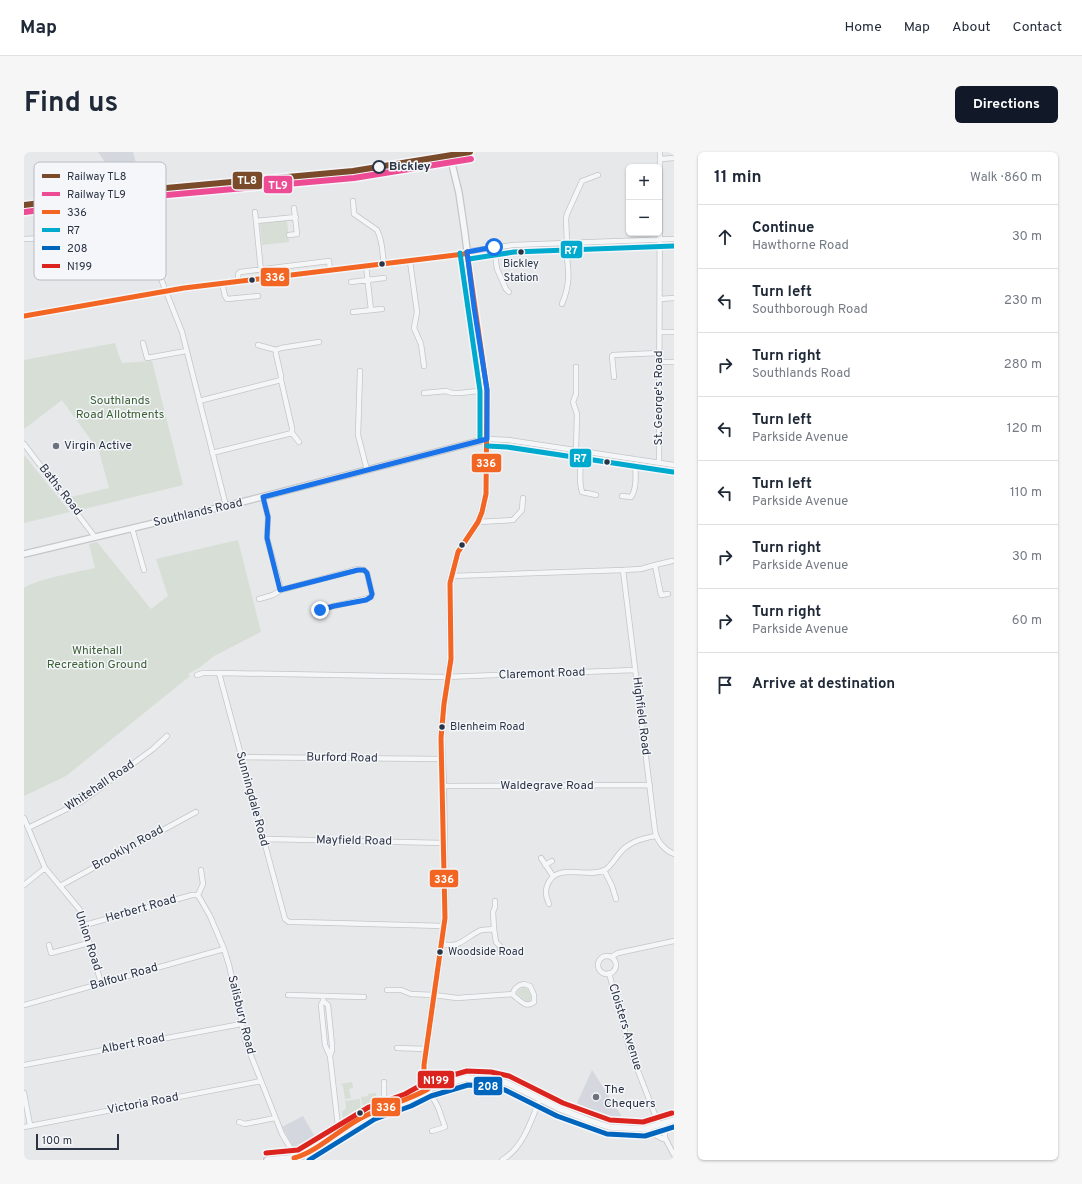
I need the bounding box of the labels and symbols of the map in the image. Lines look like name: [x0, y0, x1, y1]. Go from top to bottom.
place label: Bickley: [389, 159, 431, 175]
marker: Bickley: [372, 160, 386, 174]
legend: [34, 162, 166, 280]
text: Railway TL8: [67, 170, 126, 184]
line badge: TL8: [232, 171, 263, 190]
text: TL8: [237, 174, 257, 188]
line badge: TL9: [263, 175, 293, 194]
text: TL9: [268, 179, 288, 193]
text: Railway TL9: [67, 188, 126, 202]
text: 336: [67, 206, 87, 220]
text: R7: [67, 224, 80, 238]
route start: [485, 238, 503, 256]
line badge: R7: [560, 240, 583, 259]
text: 208: [67, 242, 88, 256]
text: R7: [564, 244, 578, 258]
marker: Bickley Station: [516, 247, 526, 257]
place label: Bickley Station: [503, 257, 539, 285]
unlabelled marker: [377, 259, 387, 269]
text: N199: [67, 260, 92, 274]
line badge: 336: [260, 267, 290, 287]
text: 336: [265, 271, 285, 285]
unlabelled marker: [247, 275, 257, 285]
street label: St. George's Road: [651, 351, 667, 445]
park label: Southlands Road Allotments: [76, 393, 164, 423]
place label: Virgin Active: [64, 438, 132, 454]
marker: Virgin Active: [51, 441, 61, 451]
line badge: R7: [569, 448, 592, 468]
text: R7: [573, 452, 587, 466]
line badge: 336: [471, 453, 502, 473]
text: 336: [476, 457, 496, 471]
unlabelled marker: [602, 457, 612, 467]
street label: Baths Road: [35, 461, 85, 519]
street label: Southlands Road: [152, 495, 244, 531]
unlabelled marker: [457, 540, 467, 550]
route end: [311, 601, 329, 619]
park label: Whitehall Recreation Ground: [47, 643, 147, 673]
street label: Claremont Road: [498, 664, 586, 684]
street label: Highfield Road: [628, 676, 654, 756]
place label: Blenheim Road: [450, 720, 525, 734]
marker: Blenheim Road: [437, 722, 447, 732]
street label: Burford Road: [306, 749, 378, 767]
street label: Sunningdale Road: [232, 750, 272, 848]
street label: Whitehall Road: [62, 757, 138, 815]
street label: Waldegrave Road: [500, 778, 594, 794]
street label: Brooklyn Road: [89, 822, 167, 874]
street label: Mayfield Road: [316, 832, 392, 850]
line badge: 336: [429, 869, 459, 888]
text: 336: [434, 873, 454, 887]
street label: Herbert Road: [104, 891, 178, 927]
street label: Union Road: [71, 909, 105, 973]
place label: Woodside Road: [448, 945, 524, 959]
marker: Woodside Road: [435, 947, 445, 957]
street label: Balfour Road: [88, 960, 160, 994]
street label: Salisbury Road: [223, 974, 259, 1056]
street label: Cloisters Avenue: [604, 982, 646, 1072]
street label: Albert Road: [100, 1030, 166, 1058]
line badge: N199: [417, 1070, 455, 1089]
text: N199: [423, 1074, 449, 1088]
line badge: 208: [473, 1076, 503, 1096]
text: 208: [478, 1080, 499, 1094]
place label: The Chequers: [604, 1082, 656, 1112]
street label: Victoria Road: [106, 1089, 180, 1119]
marker: The Chequers: [591, 1092, 601, 1102]
line badge: 336: [371, 1097, 401, 1117]
text: 336: [376, 1101, 396, 1115]
unlabelled marker: [355, 1108, 365, 1118]
scale bar: [36, 1132, 119, 1151]

